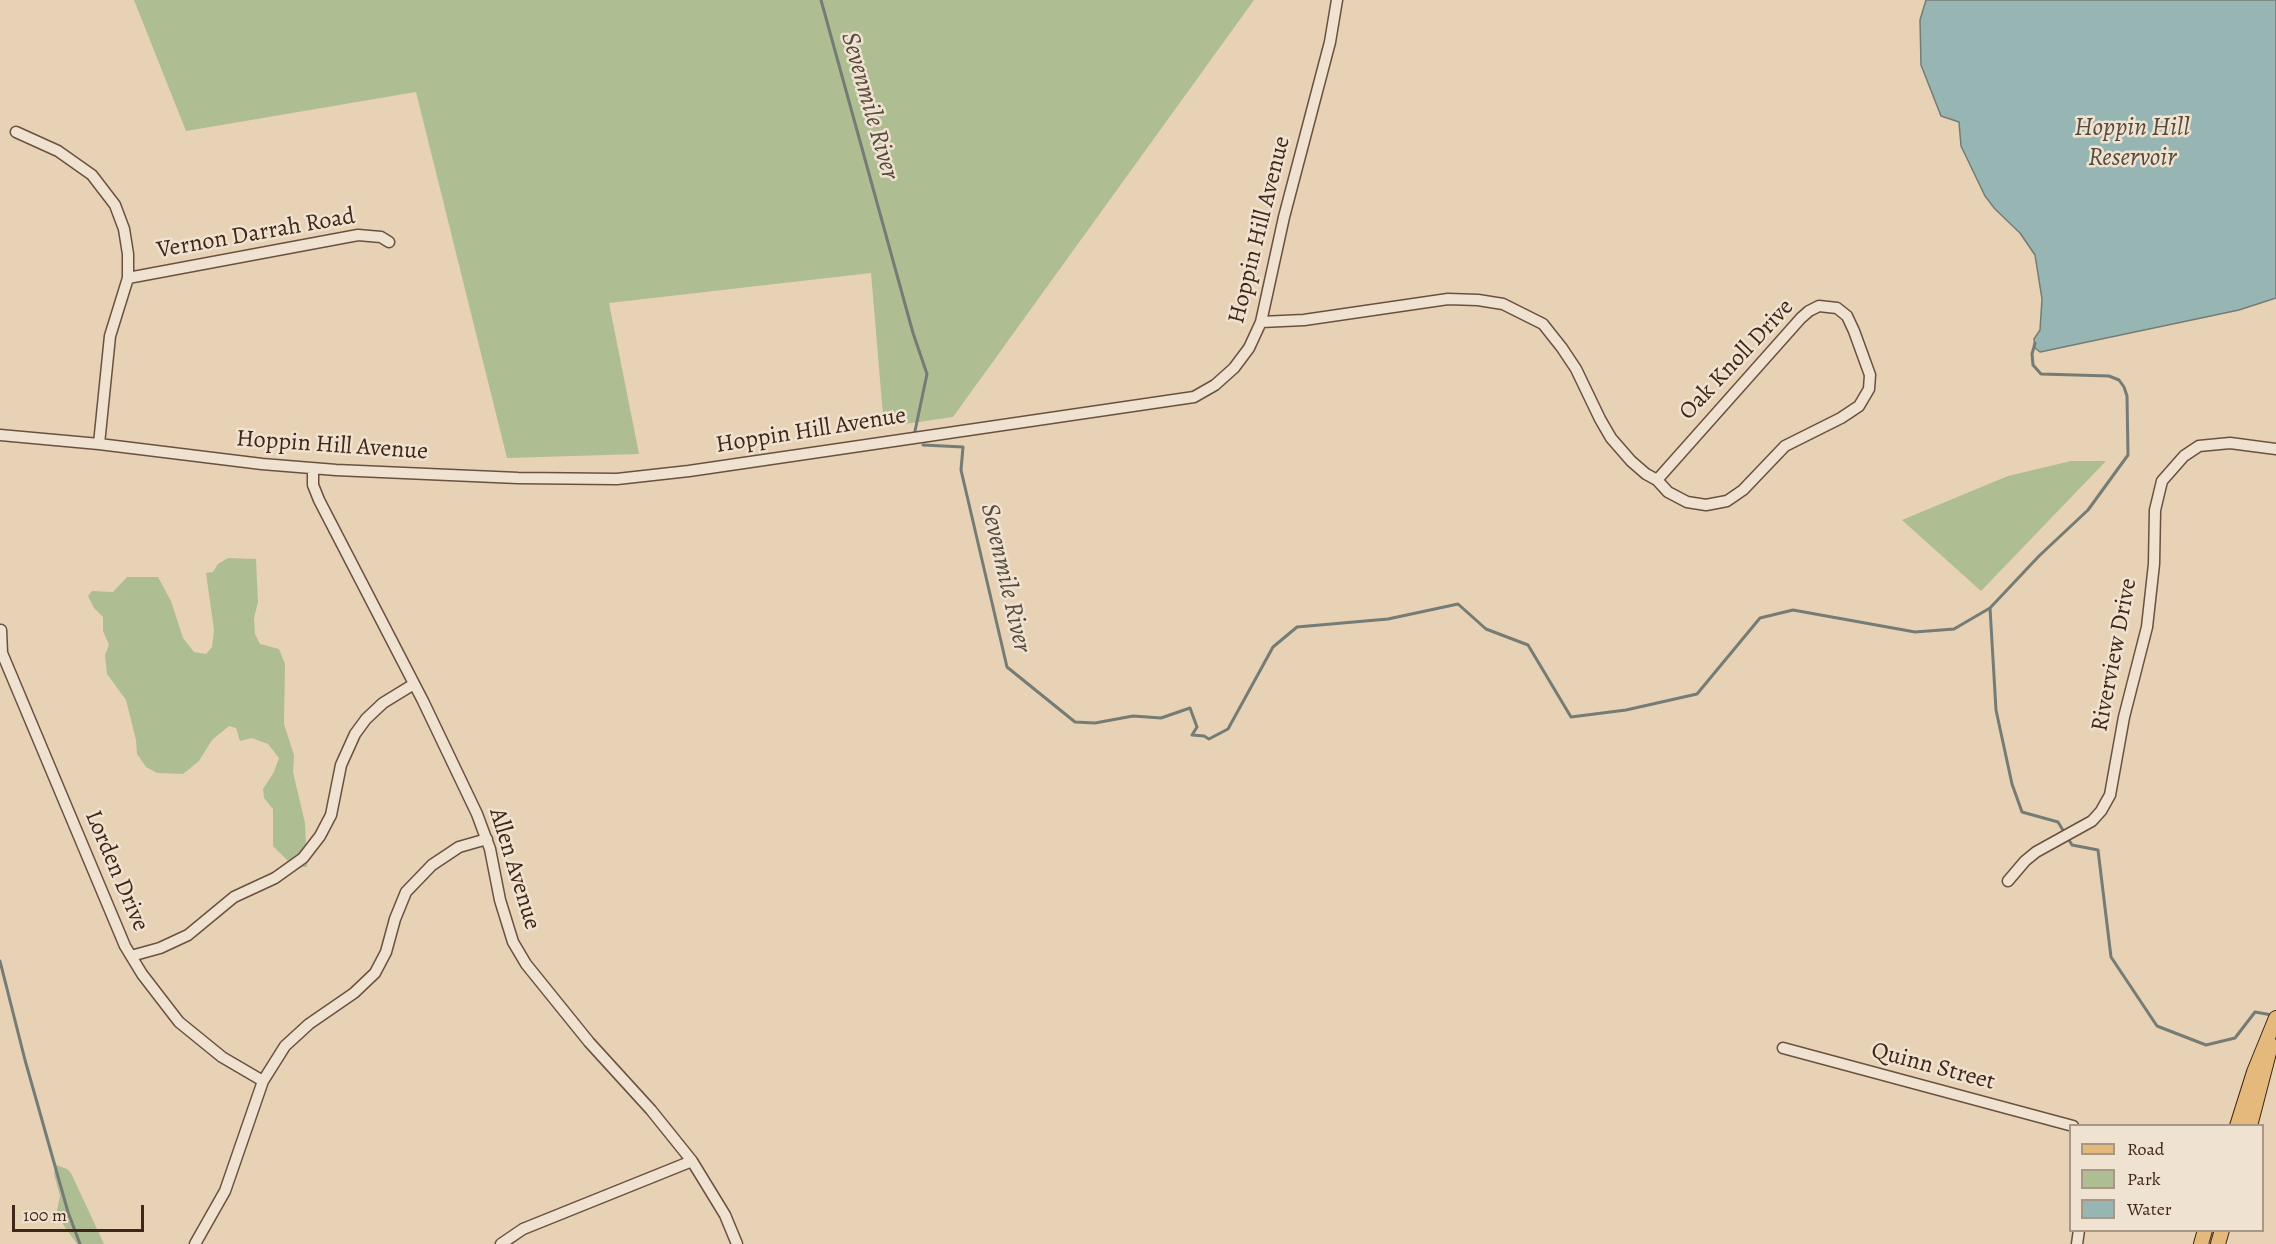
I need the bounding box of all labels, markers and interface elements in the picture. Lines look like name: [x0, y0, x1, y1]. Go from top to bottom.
water label: Sevenmile River: [833, 29, 905, 183]
water label: Hoppin Hill Reservoir: [2074, 113, 2190, 174]
street label: Hoppin Hill Avenue: [1223, 133, 1297, 327]
street label: Vernon Darrah Road: [155, 202, 357, 266]
street label: Oak Knoll Drive: [1674, 294, 1800, 426]
street label: Hoppin Hill Avenue: [714, 402, 908, 460]
street label: Hoppin Hill Avenue: [235, 425, 429, 467]
water label: Sevenmile River: [973, 501, 1037, 655]
street label: Riverview Drive: [2086, 576, 2144, 734]
street label: Allen Avenue: [482, 805, 546, 933]
street label: Lorden Drive: [78, 806, 154, 936]
street label: Quinn Street: [1868, 1037, 1998, 1097]
legend: [2069, 1124, 2264, 1232]
text: Road: [2127, 1137, 2164, 1161]
text: Park: [2127, 1167, 2161, 1191]
scale bar: [15, 1193, 147, 1231]
text: Water: [2127, 1197, 2172, 1221]
text: 100 m: [23, 1203, 67, 1227]

